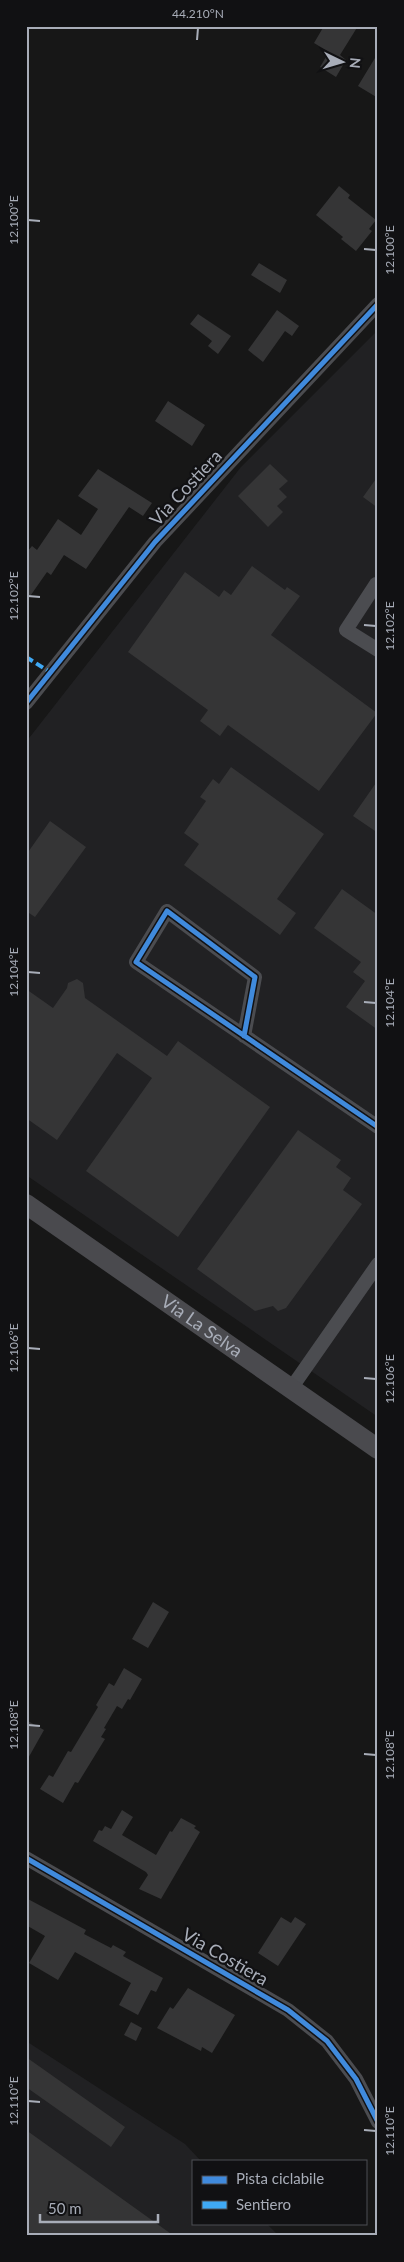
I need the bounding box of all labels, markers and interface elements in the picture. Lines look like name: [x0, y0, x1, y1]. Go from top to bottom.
text: 44.210°N: [172, 6, 224, 21]
north arrow: [316, 38, 366, 88]
text: N: [347, 57, 364, 69]
text: 12.100°E: [6, 195, 21, 245]
text: 12.100°E: [382, 225, 397, 275]
street label: Via Costiera: [145, 445, 226, 530]
text: 12.102°E: [6, 571, 21, 621]
text: 12.102°E: [382, 601, 397, 651]
text: 12.104°E: [6, 947, 21, 997]
text: 12.104°E: [382, 978, 397, 1028]
street label: Via La Selva: [157, 1289, 247, 1361]
text: 12.106°E: [6, 1323, 21, 1373]
text: 12.106°E: [382, 1354, 397, 1404]
text: 12.108°E: [6, 1700, 21, 1750]
text: 12.108°E: [382, 1730, 397, 1780]
street label: Via Costiera: [178, 1923, 273, 1990]
text: 12.110°E: [6, 2076, 21, 2126]
text: 12.110°E: [382, 2106, 397, 2156]
legend: [192, 2160, 366, 2224]
text: Pista ciclabile: [236, 2169, 324, 2187]
scale bar: [40, 2192, 158, 2224]
text: Sentiero: [236, 2195, 291, 2213]
text: 50 m: [48, 2199, 82, 2217]

